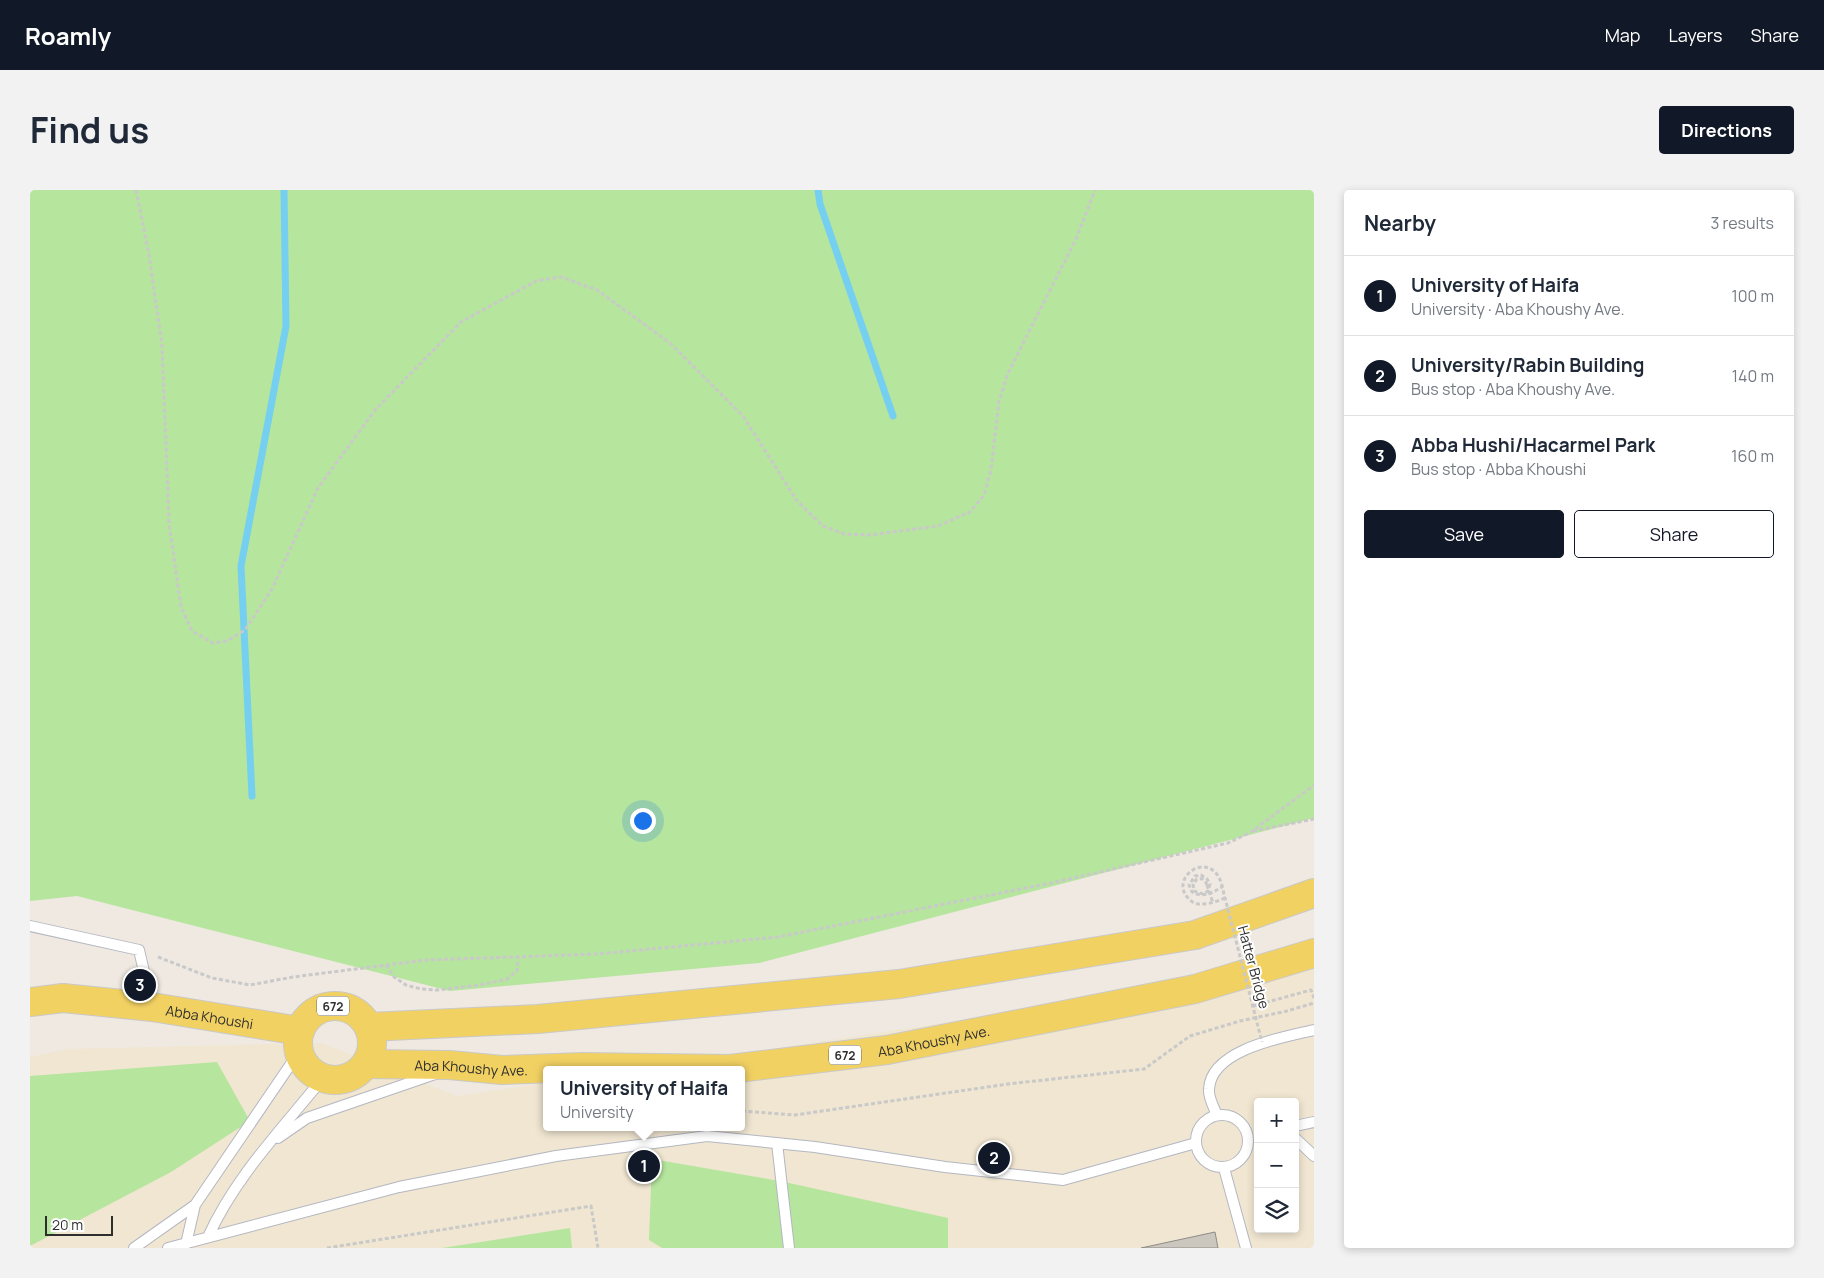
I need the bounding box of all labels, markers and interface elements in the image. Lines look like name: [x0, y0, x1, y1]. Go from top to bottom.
text: Roamly: [25, 19, 111, 52]
text: Map: [1605, 23, 1640, 47]
text: Layers: [1668, 23, 1722, 47]
text: Share: [1750, 23, 1799, 47]
text: Find us: [30, 106, 149, 154]
button: Directions: [1659, 106, 1794, 154]
text: Nearby: [1364, 209, 1436, 237]
text: 3 results: [1711, 212, 1774, 234]
text: University of Haifa: [1411, 272, 1579, 298]
text: 1: [1376, 285, 1384, 307]
text: 100 m: [1731, 285, 1774, 307]
text: University · Aba Khoushy Ave.: [1411, 298, 1624, 320]
text: University/Rabin Building: [1411, 352, 1644, 378]
text: 2: [1375, 365, 1385, 387]
text: 140 m: [1732, 365, 1774, 387]
text: Bus stop · Aba Khoushy Ave.: [1411, 378, 1615, 400]
text: Abba Hushi/Hacarmel Park: [1411, 432, 1655, 458]
text: 3: [1375, 445, 1385, 467]
text: 160 m: [1731, 445, 1774, 467]
text: Bus stop · Abba Khoushi: [1411, 458, 1586, 480]
button: Save: [1364, 510, 1564, 558]
button: Share: [1574, 510, 1774, 558]
your location: [630, 808, 656, 834]
street label: Hatter Bridge: [1234, 923, 1274, 1011]
pin: 3: [124, 966, 156, 1004]
road number: 672: [317, 996, 349, 1016]
street label: Abba Khoushi: [164, 1000, 255, 1033]
street label: Aba Khoushy Ave.: [877, 1020, 991, 1061]
road number: 672: [829, 1046, 861, 1064]
street label: Aba Khoushy Ave.: [414, 1055, 528, 1080]
popup: [543, 1066, 745, 1131]
text: University of Haifa: [560, 1075, 728, 1101]
map controls: [1254, 1098, 1299, 1233]
button: +: [1254, 1098, 1299, 1143]
text: University: [560, 1101, 634, 1123]
pin: 2: [978, 1139, 1010, 1177]
button: −: [1254, 1143, 1299, 1188]
pin: 1: [628, 1147, 660, 1185]
button: layers: [1254, 1188, 1299, 1233]
scale bar: [45, 1213, 112, 1236]
text: 20 m: [52, 1215, 83, 1234]

